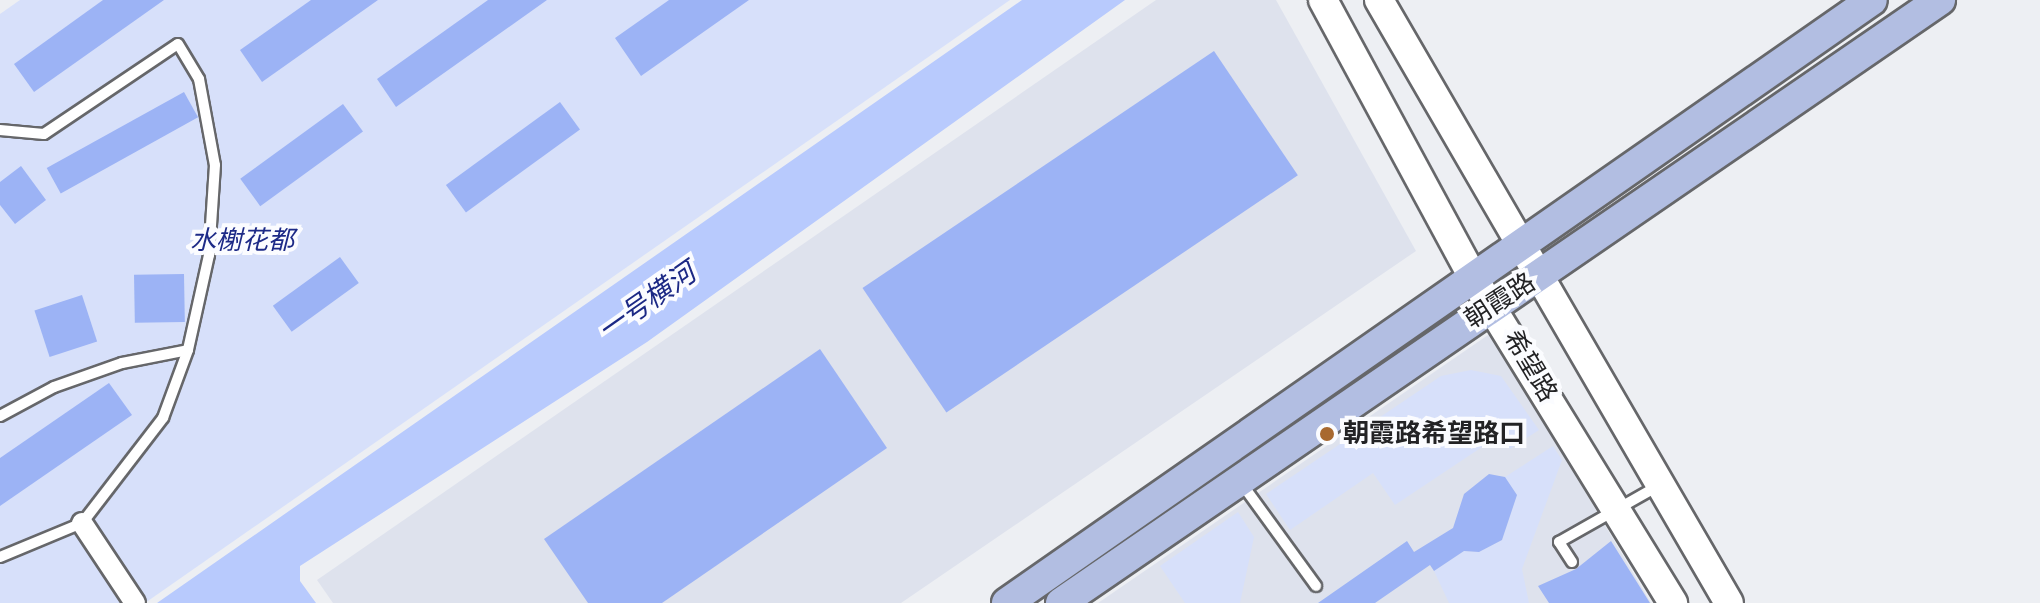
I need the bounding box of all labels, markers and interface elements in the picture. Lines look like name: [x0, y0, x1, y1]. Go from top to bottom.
park label: 水榭花都: [190, 225, 294, 257]
water label: 一号横河: [591, 256, 703, 348]
street label: 朝霞路: [1459, 267, 1541, 335]
street label: 希望路: [1497, 325, 1563, 407]
place label: 朝霞路希望路口: [1343, 418, 1525, 450]
marker: 朝霞路希望路口: [1318, 425, 1336, 443]

